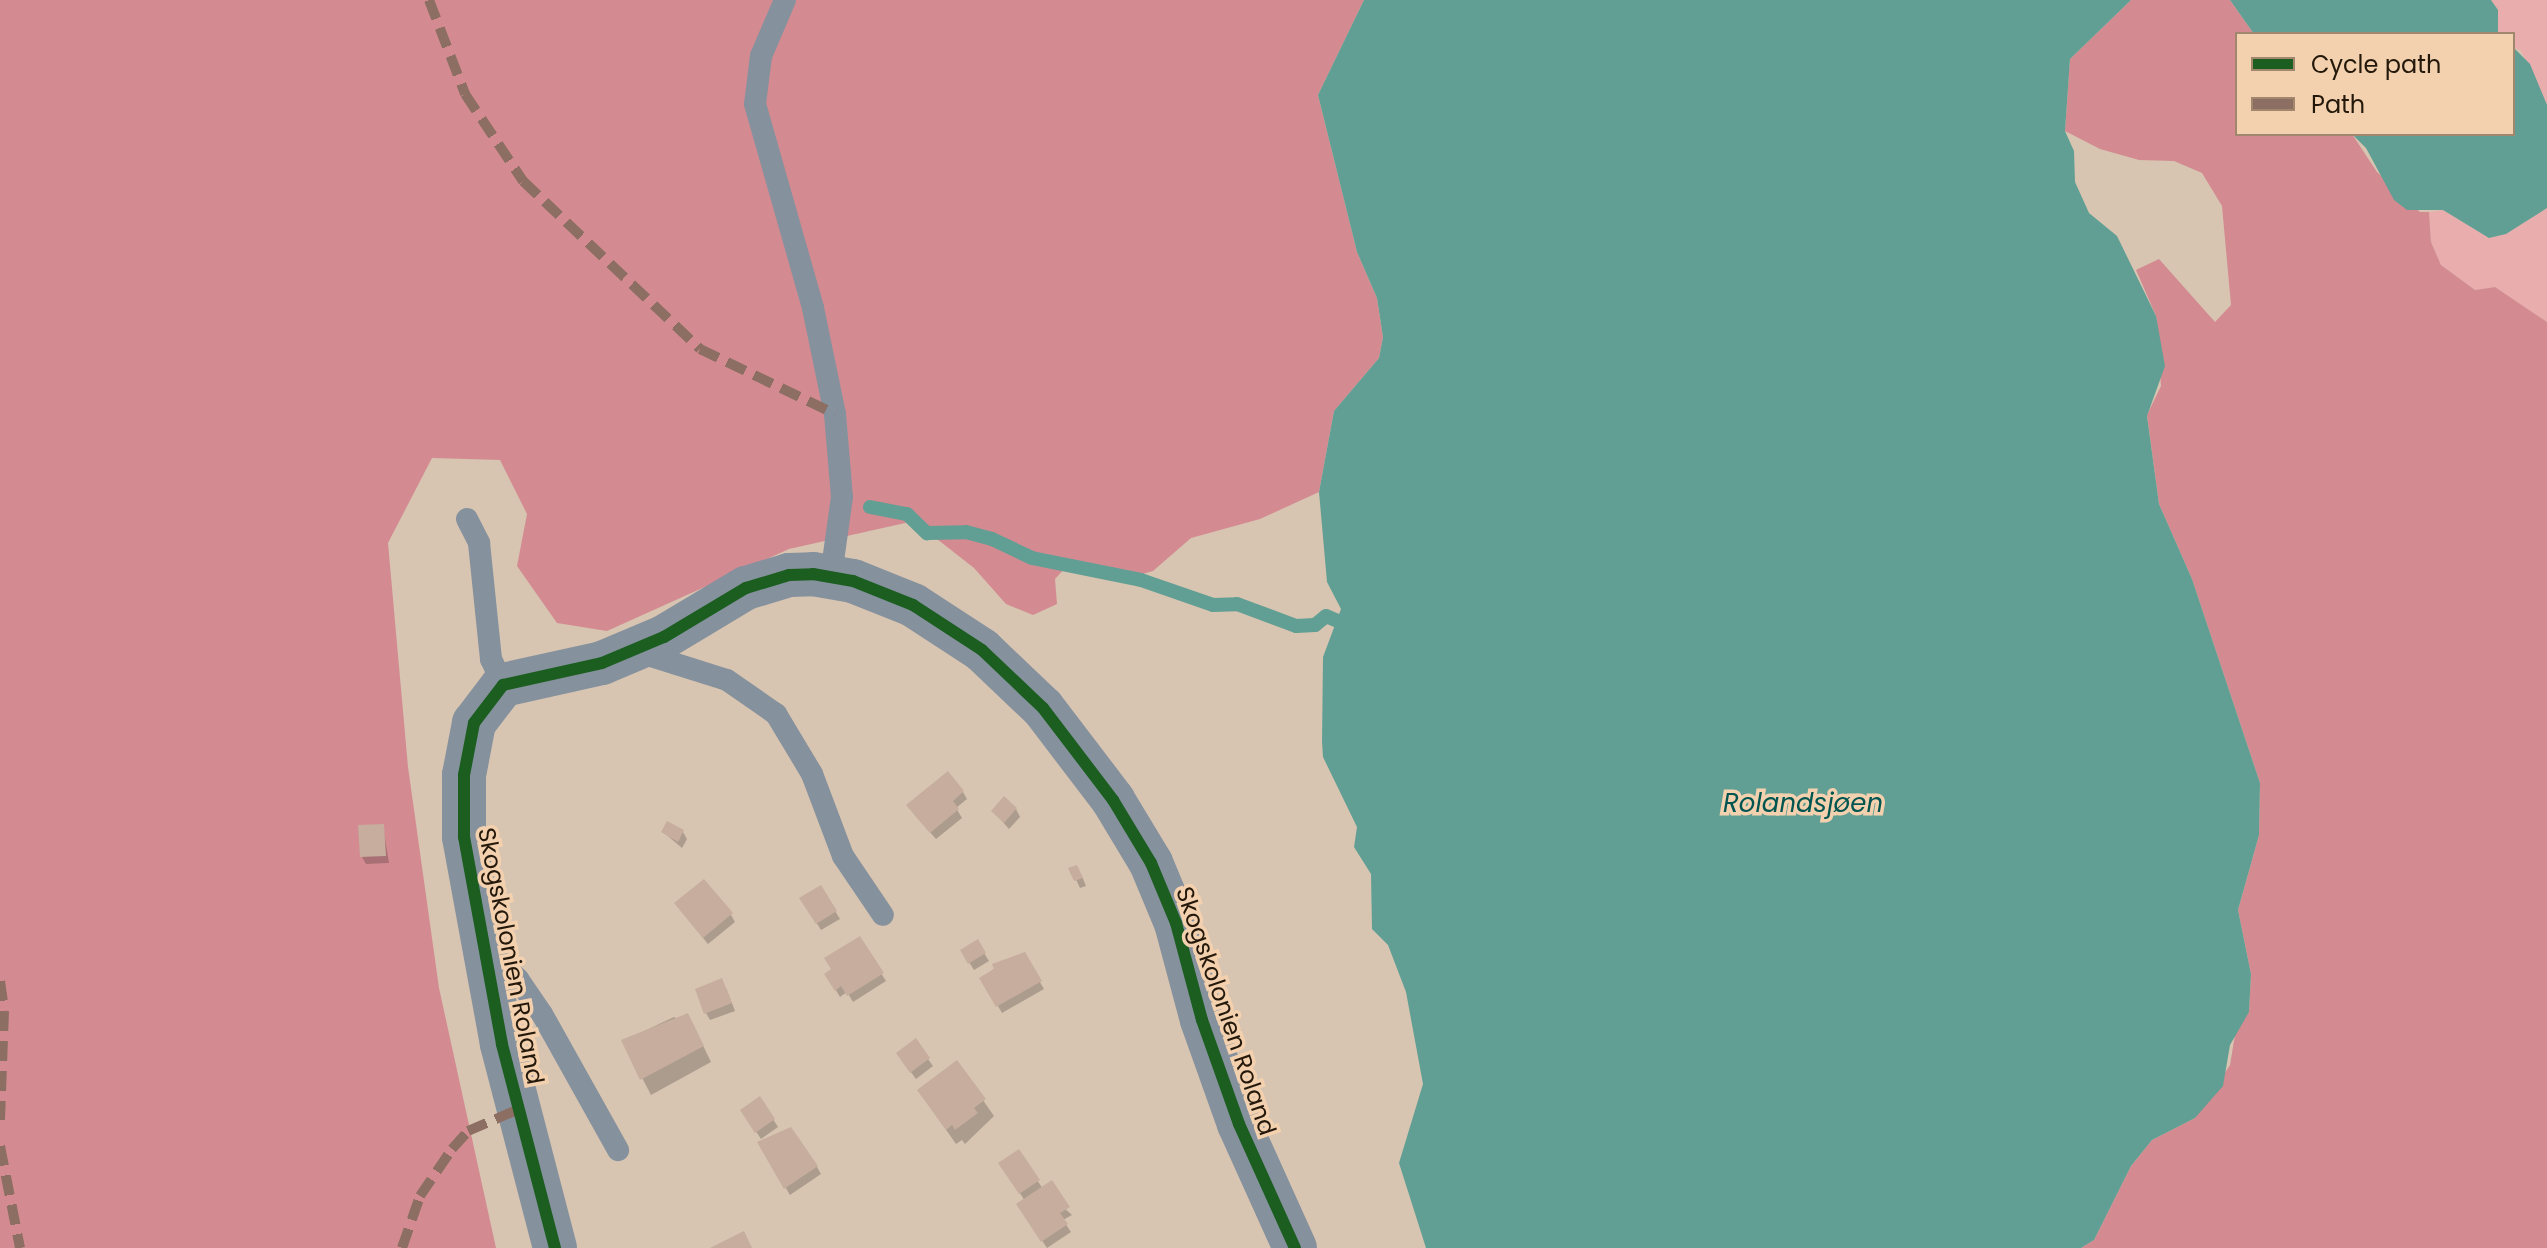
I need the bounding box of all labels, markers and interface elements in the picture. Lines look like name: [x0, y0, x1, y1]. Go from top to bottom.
legend: [2235, 32, 2515, 136]
text: Cycle path: [2311, 48, 2441, 81]
text: Path: [2311, 88, 2365, 121]
water label: Rolandsjøen: [1723, 788, 1883, 820]
street label: Skogskolonien Roland: [472, 825, 550, 1087]
street label: Skogskolonien Roland: [1170, 883, 1282, 1139]

